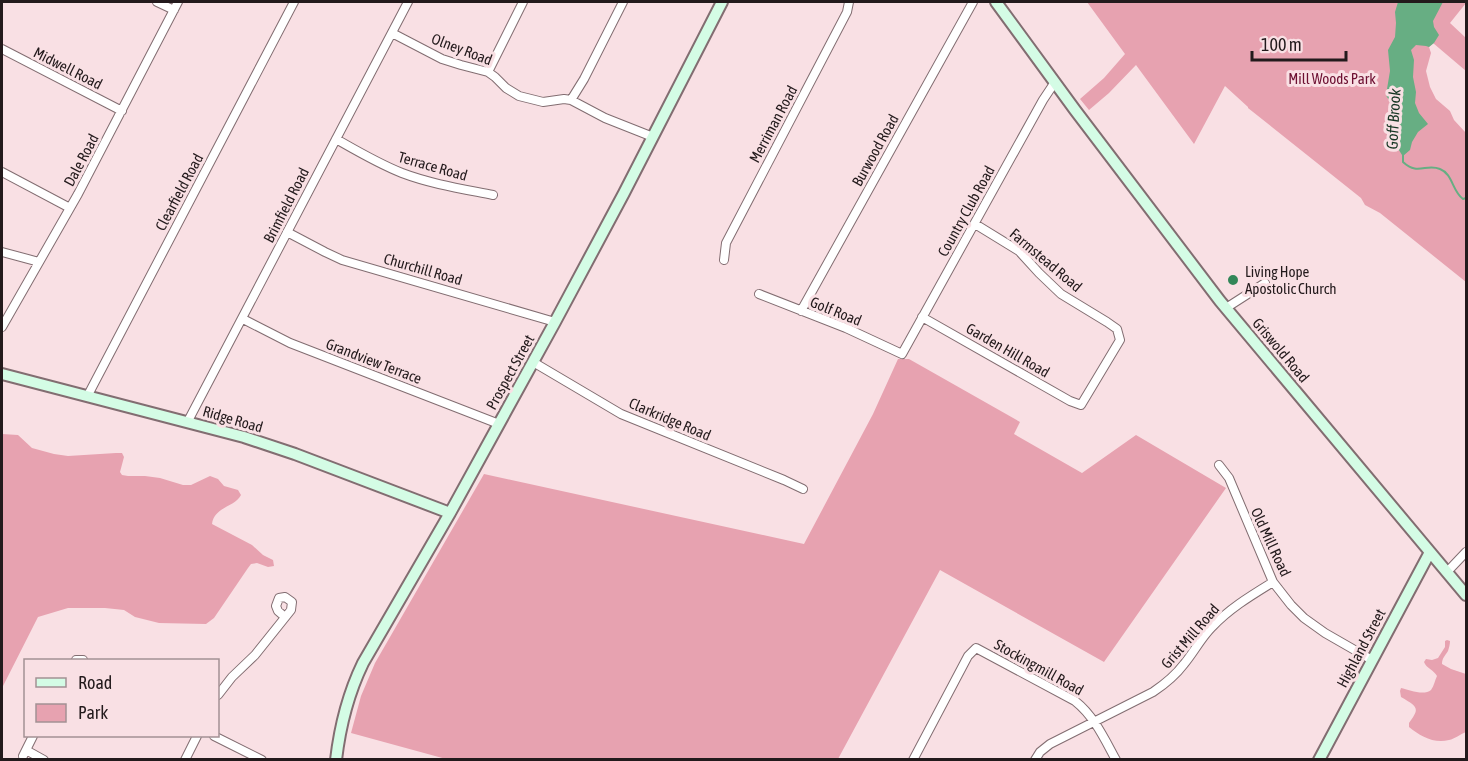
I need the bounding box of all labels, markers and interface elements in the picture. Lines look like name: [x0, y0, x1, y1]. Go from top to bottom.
scale bar: [1252, 24, 1346, 62]
street label: Olney Road: [429, 30, 495, 68]
text: 100 m: [1261, 34, 1302, 55]
street label: Midwell Road: [31, 43, 105, 93]
park label: Mill Woods Park: [1288, 70, 1376, 87]
street label: Merriman Road: [746, 83, 800, 165]
water label: Goff Brook: [1382, 87, 1404, 150]
street label: Burwood Road: [848, 111, 902, 189]
street label: Dale Road: [60, 131, 102, 189]
street label: Terrace Road: [396, 148, 470, 184]
street label: Clearfield Road: [152, 151, 206, 233]
street label: Country Club Road: [934, 163, 998, 259]
street label: Brimfield Road: [260, 165, 312, 245]
street label: Farmstead Road: [1006, 225, 1086, 295]
street label: Churchill Road: [382, 250, 464, 288]
place label: Living Hope Apostolic Church: [1245, 263, 1337, 297]
marker: Living Hope Apostolic Church: [1226, 273, 1240, 287]
street label: Golf Road: [808, 293, 864, 329]
street label: Griswold Road: [1249, 314, 1313, 386]
street label: Garden Hill Road: [963, 319, 1053, 381]
street label: Prospect Street: [482, 332, 538, 412]
street label: Grandview Terrace: [324, 335, 424, 387]
street label: Clarkridge Road: [626, 394, 714, 444]
street label: Ridge Road: [201, 402, 265, 436]
street label: Old Mill Road: [1248, 505, 1294, 579]
street label: Grist Mill Road: [1157, 600, 1223, 672]
street label: Highland Street: [1333, 606, 1389, 690]
street label: Stockingmill Road: [991, 635, 1087, 699]
legend: [24, 659, 219, 737]
text: Road: [78, 672, 112, 693]
text: Park: [78, 702, 108, 723]

